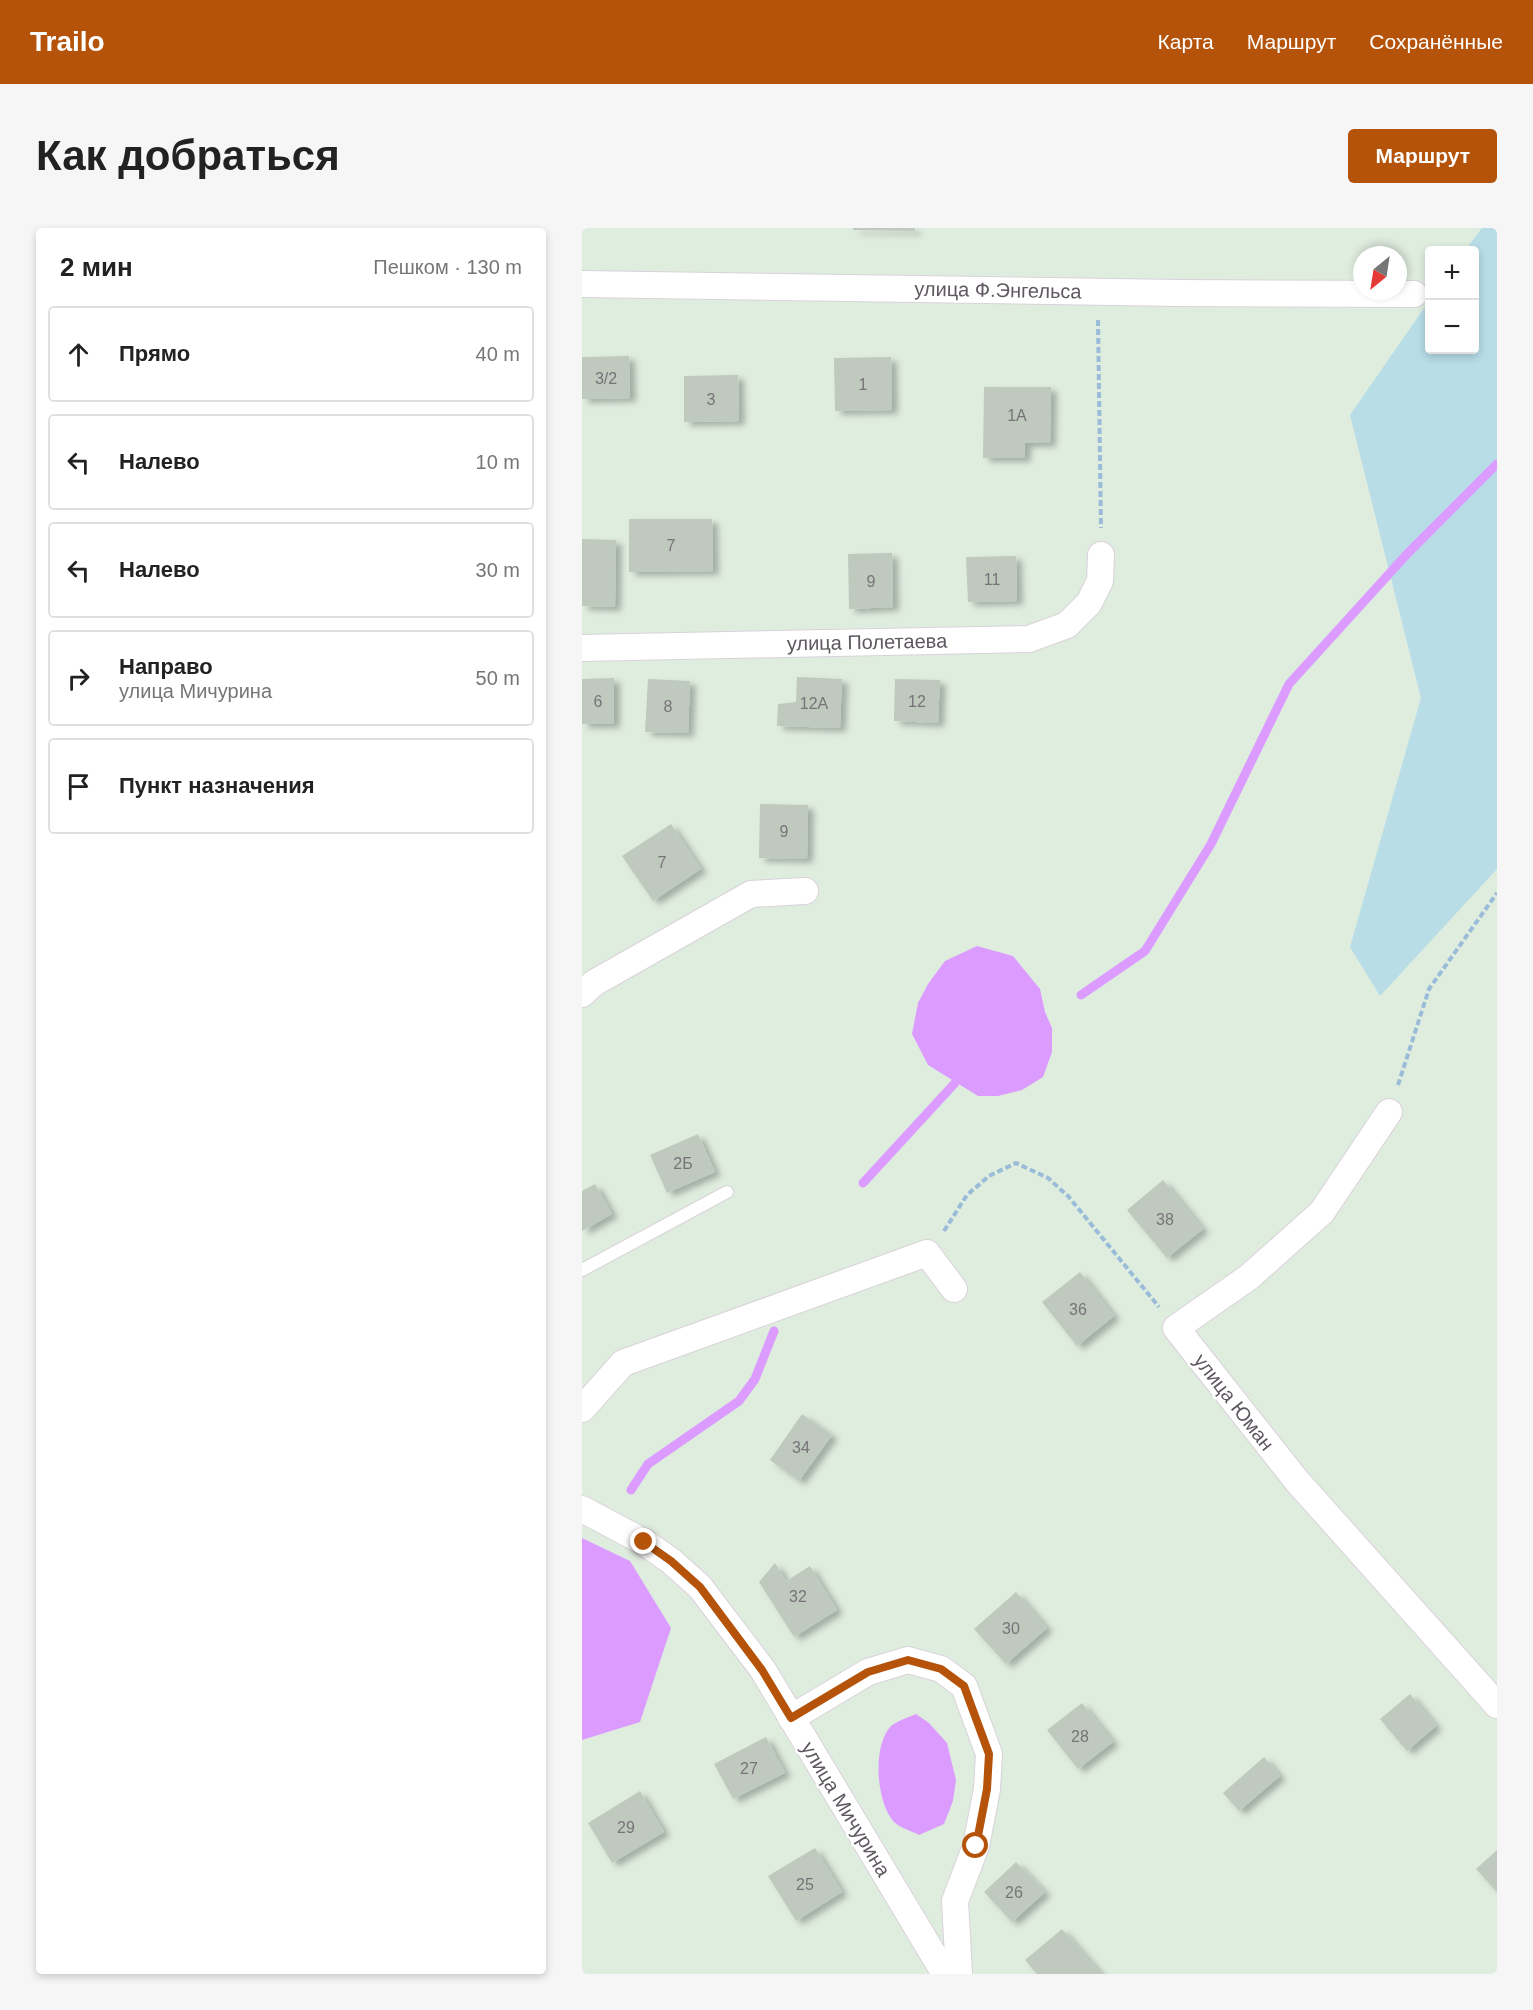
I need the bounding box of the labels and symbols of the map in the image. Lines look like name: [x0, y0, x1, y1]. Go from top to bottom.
north arrow: [1353, 246, 1407, 300]
street label: улица Ф.Энгельса: [914, 278, 1083, 302]
house number: 3/2: [595, 370, 617, 387]
house number: 1: [859, 376, 868, 393]
house number: 3: [707, 391, 716, 408]
house number: 1А: [1007, 407, 1027, 424]
house number: 7: [667, 537, 676, 554]
house number: 11: [984, 571, 1000, 588]
house number: 9: [867, 573, 876, 590]
street label: улица Полетаева: [787, 630, 948, 654]
house number: 6: [594, 693, 603, 710]
house number: 12: [908, 693, 926, 710]
house number: 12А: [800, 695, 829, 712]
house number: 8: [664, 698, 673, 715]
house number: 9: [780, 823, 789, 840]
house number: 7: [658, 854, 667, 871]
house number: 2Б: [673, 1155, 693, 1172]
house number: 38: [1156, 1211, 1174, 1228]
house number: 36: [1069, 1301, 1087, 1318]
street label: улица Юман: [1189, 1349, 1279, 1455]
house number: 34: [792, 1439, 810, 1456]
route end: [630, 1528, 656, 1554]
house number: 32: [789, 1588, 807, 1605]
house number: 30: [1002, 1620, 1020, 1637]
house number: 28: [1071, 1728, 1089, 1745]
street label: улица Мичурина: [797, 1738, 895, 1881]
house number: 27: [740, 1760, 758, 1777]
house number: 29: [617, 1819, 635, 1836]
route start: [962, 1832, 988, 1858]
house number: 25: [796, 1876, 814, 1893]
house number: 26: [1005, 1884, 1023, 1901]

